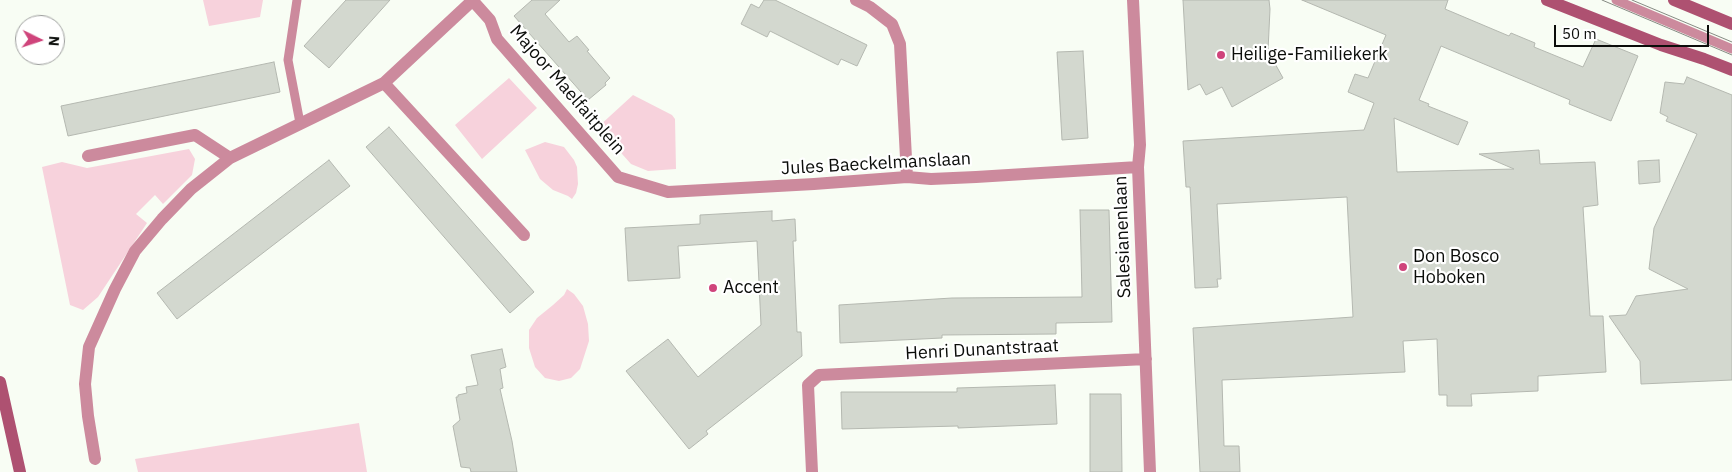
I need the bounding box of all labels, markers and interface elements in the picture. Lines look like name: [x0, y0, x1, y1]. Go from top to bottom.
north arrow: [15, 15, 65, 65]
scale bar: [1557, 15, 1712, 47]
street label: Majoor Maelfaitplein: [505, 21, 629, 159]
text: 50 m: [1562, 24, 1597, 43]
text: N: [45, 35, 63, 47]
place label: Heilige-Familiekerk: [1231, 44, 1388, 66]
marker: Heilige-Familiekerk: [1215, 49, 1227, 61]
street label: Jules Baeckelmanslaan: [781, 148, 971, 180]
street label: Salesianenlaan: [1110, 175, 1136, 299]
place label: Don Bosco Hoboken: [1413, 246, 1499, 288]
marker: Don Bosco Hoboken: [1397, 261, 1409, 273]
place label: Accent: [723, 277, 779, 299]
marker: Accent: [707, 282, 719, 294]
street label: Henri Dunantstraat: [905, 335, 1059, 365]

